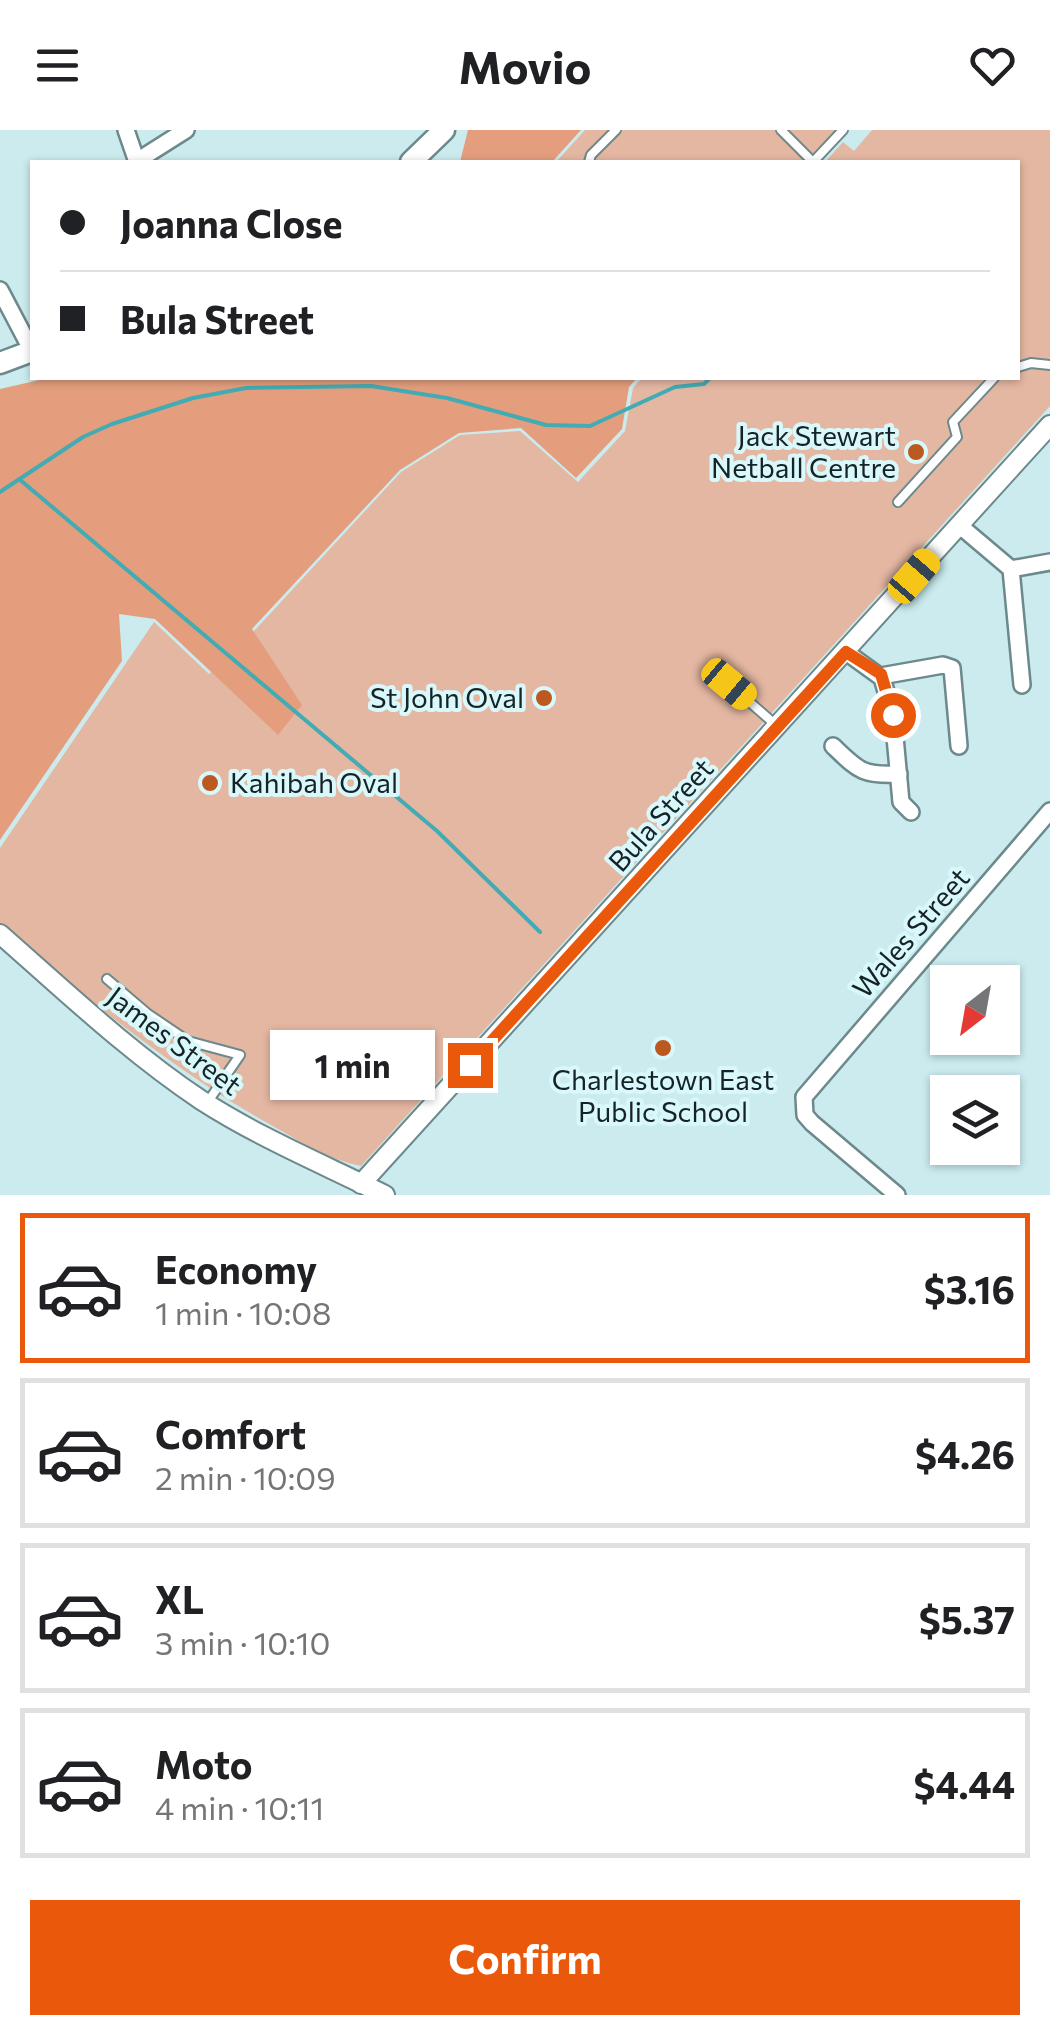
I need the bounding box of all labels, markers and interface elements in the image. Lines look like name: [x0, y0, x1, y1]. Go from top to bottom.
icon: menu: [30, 38, 85, 93]
text: Movio: [459, 38, 591, 93]
icon: heart: [965, 38, 1020, 93]
text: Joanna Close: [120, 199, 343, 246]
text: Bula Street: [120, 295, 314, 342]
place label: Jack Stewart Netball Centre: [711, 418, 896, 484]
marker: Jack Stewart Netball Centre: [905, 441, 927, 463]
car: [883, 544, 945, 608]
car: [696, 653, 762, 715]
place label: St John Oval: [370, 680, 524, 714]
marker: St John Oval: [533, 687, 555, 709]
route start: [871, 693, 916, 738]
street label: Bula Street: [601, 751, 720, 878]
place label: Kahibah Oval: [230, 765, 398, 799]
marker: Kahibah Oval: [199, 772, 221, 794]
street label: Wales Street: [845, 860, 976, 1004]
north arrow: [930, 965, 1020, 1055]
map controls: [930, 965, 1020, 1165]
street label: James Street: [101, 979, 248, 1102]
callout: 1 min: [270, 1030, 435, 1100]
marker: Charlestown East Public School: [652, 1037, 674, 1059]
route end: [448, 1043, 493, 1088]
text: 1 min: [315, 1045, 390, 1085]
place label: Charlestown East Public School: [552, 1062, 774, 1128]
button: layers: [930, 1075, 1020, 1165]
icon: car: [35, 1243, 125, 1333]
text: Economy: [155, 1245, 317, 1292]
text: $3.16: [924, 1265, 1015, 1312]
text: 1 min · 10:08: [155, 1292, 332, 1332]
icon: car: [35, 1408, 125, 1498]
text: Comfort: [155, 1410, 306, 1457]
text: $4.26: [915, 1430, 1015, 1477]
text: 2 min · 10:09: [155, 1457, 336, 1497]
icon: car: [35, 1573, 125, 1663]
text: XL: [155, 1575, 204, 1622]
text: $5.37: [919, 1595, 1015, 1642]
text: 3 min · 10:10: [155, 1622, 330, 1662]
icon: car: [35, 1738, 125, 1828]
text: Moto: [155, 1740, 253, 1787]
text: $4.44: [914, 1760, 1015, 1807]
text: 4 min · 10:11: [155, 1787, 324, 1827]
button: Confirm: [30, 1900, 1020, 2015]

